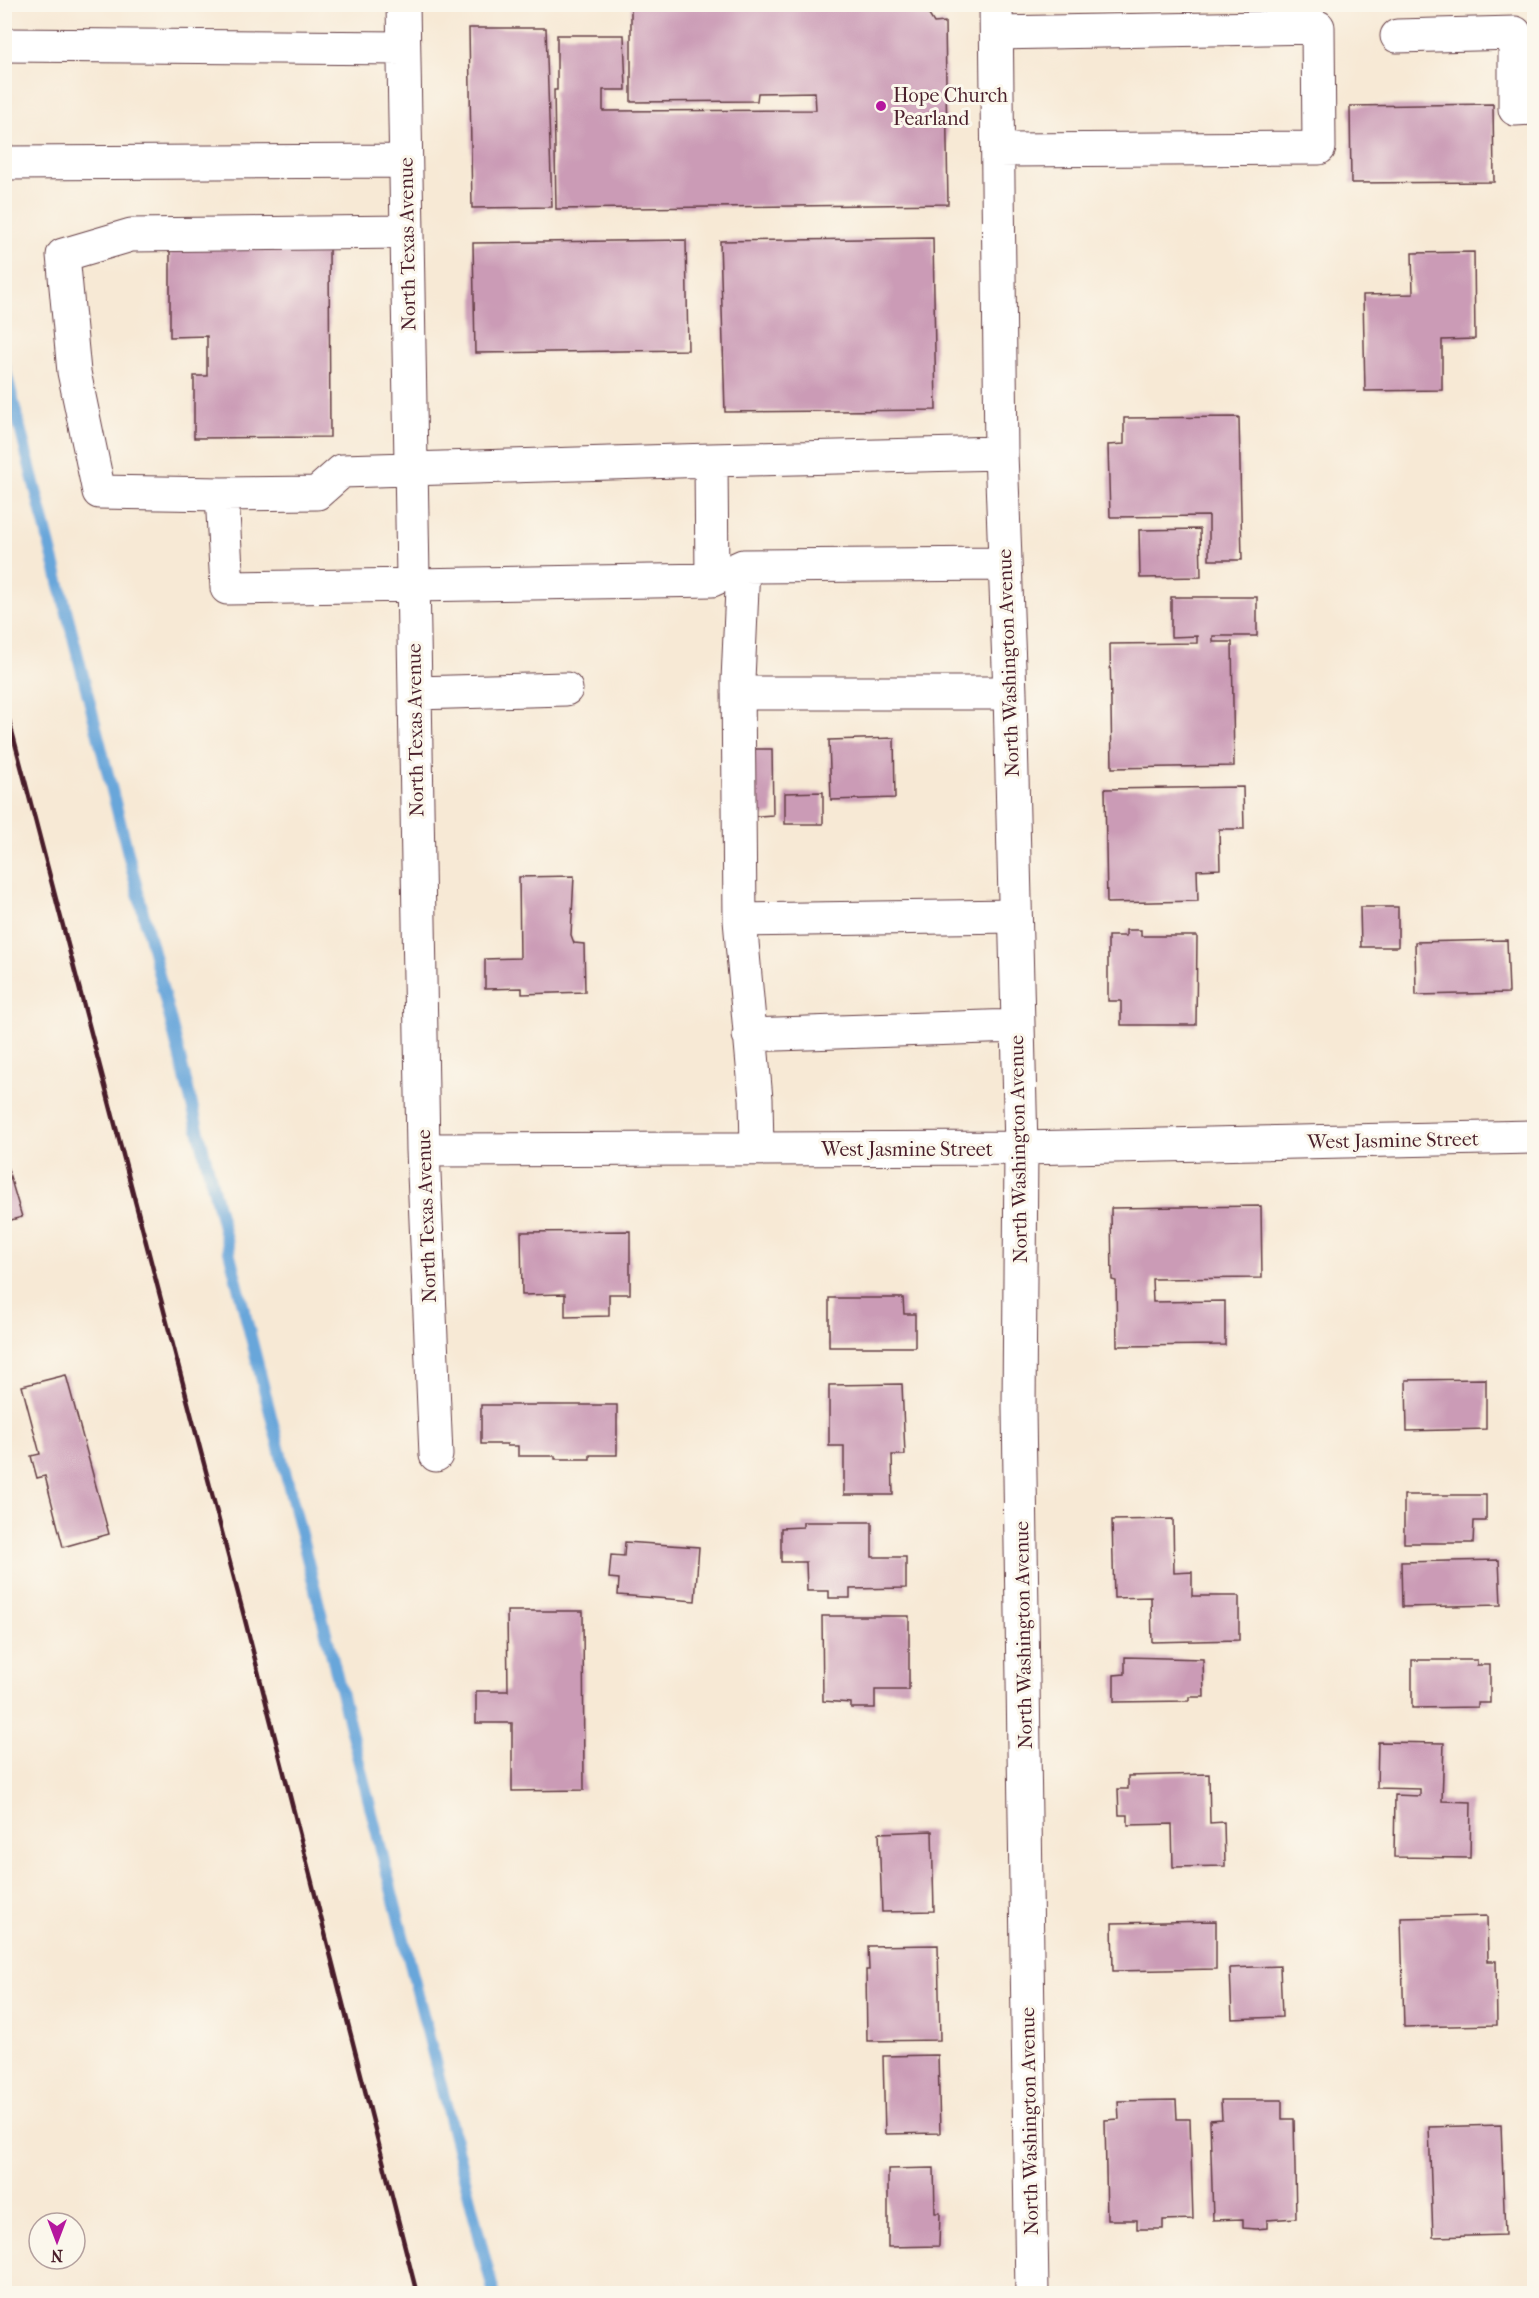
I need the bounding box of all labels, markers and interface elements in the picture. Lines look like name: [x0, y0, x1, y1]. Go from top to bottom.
place label: Hope Church Pearland: [893, 84, 1009, 130]
marker: Hope Church Pearland: [874, 99, 888, 113]
street label: North Texas Avenue: [394, 157, 421, 331]
street label: North Washington Avenue: [993, 548, 1024, 777]
street label: North Texas Avenue: [402, 643, 429, 817]
street label: North Washington Avenue: [1005, 1035, 1032, 1263]
street label: West Jasmine Street: [1306, 1128, 1479, 1154]
street label: North Texas Avenue: [412, 1129, 441, 1303]
street label: West Jasmine Street: [820, 1138, 993, 1161]
street label: North Washington Avenue: [1010, 1521, 1037, 1749]
street label: North Washington Avenue: [1016, 2007, 1043, 2235]
north arrow: [27, 2211, 87, 2271]
text: N: [50, 2246, 63, 2265]

